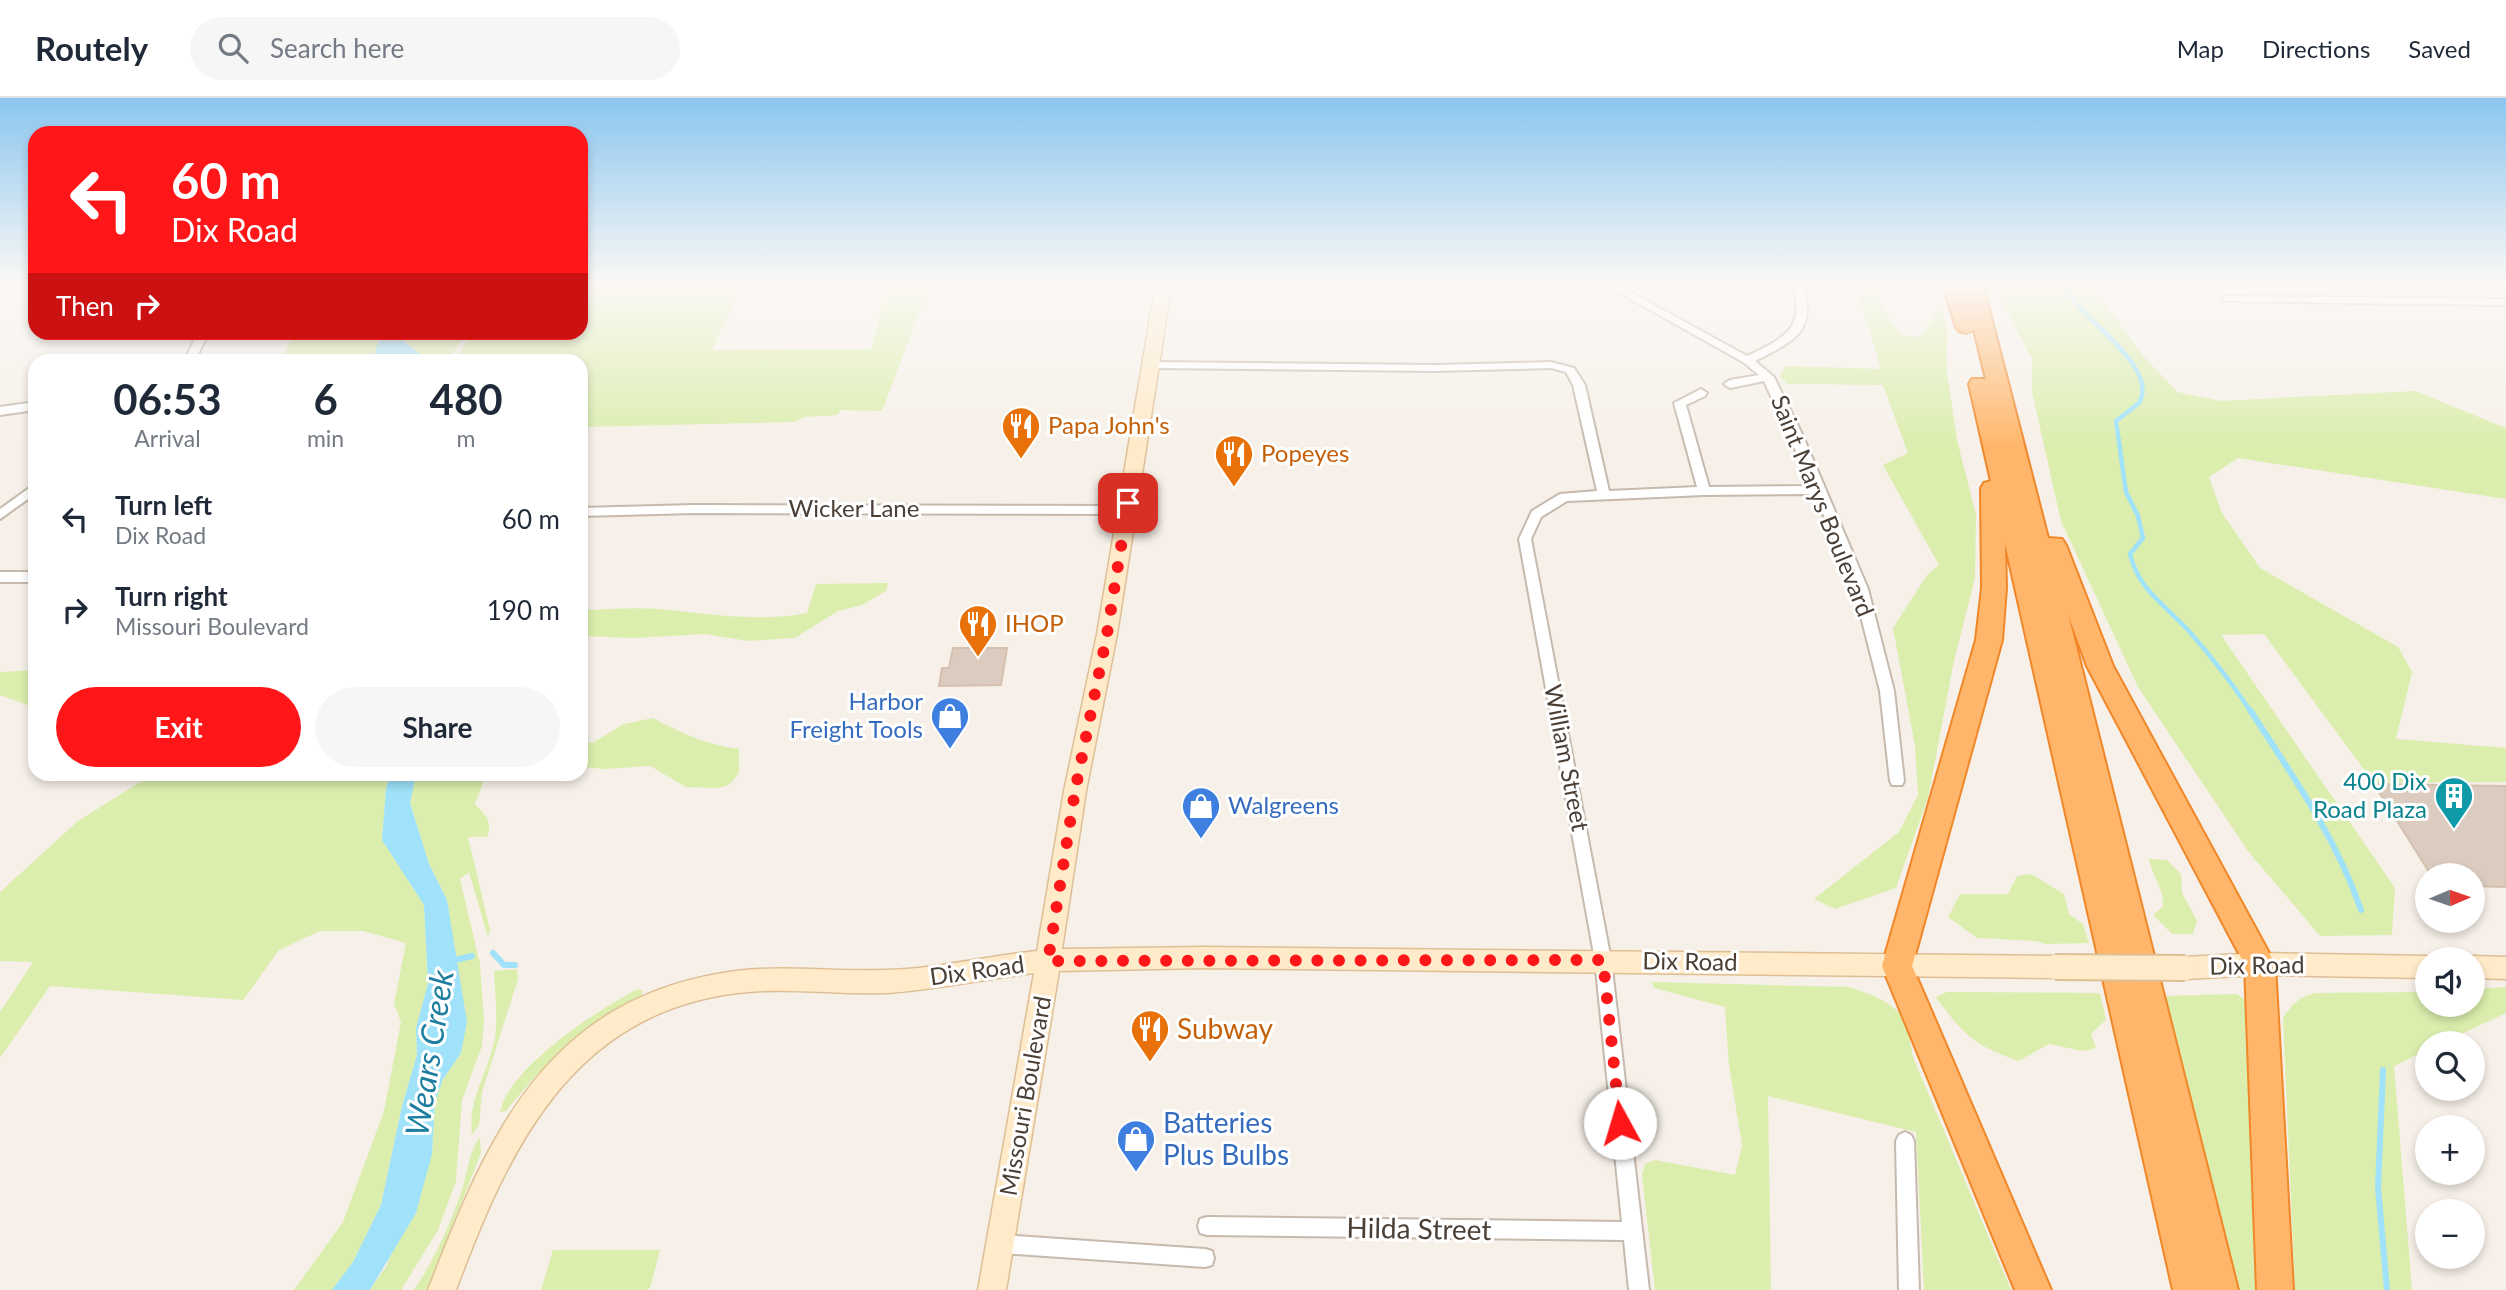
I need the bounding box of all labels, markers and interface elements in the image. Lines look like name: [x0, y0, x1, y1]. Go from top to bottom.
search box: [190, 17, 680, 80]
text: Routely: [35, 28, 148, 68]
icon: search: [214, 29, 252, 67]
text: Search here: [270, 32, 404, 64]
text: Map: [2177, 34, 2224, 63]
text: Directions: [2262, 34, 2370, 63]
text: Saved: [2408, 34, 2471, 63]
text: 60 m: [171, 151, 281, 209]
icon: left: [56, 154, 147, 245]
text: Dix Road: [171, 210, 298, 249]
icon: right: [128, 287, 166, 325]
text: Then: [56, 290, 114, 322]
text: 06:53: [113, 374, 222, 424]
text: 6: [313, 374, 338, 424]
text: 480: [430, 374, 503, 424]
street label: Saint Marys Boulevard: [1766, 391, 1881, 620]
restaurant icon: Papa John's: [1000, 405, 1042, 460]
place label: Papa John's: [1048, 410, 1170, 439]
text: Arrival: [134, 424, 201, 452]
text: min: [307, 424, 344, 452]
text: m: [457, 424, 476, 452]
restaurant icon: Popeyes: [1213, 433, 1255, 488]
place label: Popeyes: [1261, 438, 1349, 467]
pin: [1098, 473, 1158, 533]
icon: arrive: [1109, 484, 1147, 522]
text: Turn left: [115, 489, 212, 521]
street label: Wicker Lane: [789, 493, 919, 522]
icon: left: [56, 500, 94, 538]
text: 60 m: [502, 503, 560, 535]
text: Dix Road: [115, 521, 206, 549]
text: Turn right: [115, 580, 228, 612]
icon: right: [56, 591, 94, 629]
text: 190 m: [487, 594, 560, 626]
restaurant icon: IHOP: [957, 603, 999, 658]
place label: IHOP: [1005, 608, 1064, 637]
text: Missouri Boulevard: [115, 612, 309, 640]
street label: William Street: [1539, 682, 1596, 834]
place label: Harbor Freight Tools: [790, 686, 923, 743]
button: Exit: [56, 687, 301, 767]
button: Share: [315, 687, 560, 767]
shop icon: Harbor Freight Tools: [929, 695, 971, 750]
place label: 400 Dix Road Plaza: [2313, 766, 2427, 823]
building icon: 400 Dix Road Plaza: [2433, 775, 2475, 830]
shop icon: Walgreens: [1180, 785, 1222, 840]
place label: Walgreens: [1228, 790, 1339, 819]
north arrow: [2415, 863, 2485, 933]
map controls: [2415, 863, 2485, 1269]
street label: Dix Road: [1642, 945, 1738, 976]
button: sound: [2415, 947, 2485, 1017]
street label: Dix Road: [928, 949, 1026, 990]
street label: Dix Road: [2209, 949, 2305, 980]
water label: Wears Creek: [396, 966, 461, 1139]
street label: Missouri Boulevard: [993, 994, 1056, 1198]
restaurant icon: Subway: [1129, 1008, 1171, 1063]
place label: Subway: [1177, 1011, 1273, 1045]
button: search: [2415, 1031, 2485, 1101]
position arrow: [1583, 1086, 1657, 1160]
place label: Batteries Plus Bulbs: [1163, 1105, 1289, 1171]
button: +: [2415, 1115, 2485, 1185]
shop icon: Batteries Plus Bulbs: [1115, 1118, 1157, 1173]
button: −: [2415, 1199, 2485, 1269]
street label: Hilda Street: [1346, 1210, 1492, 1246]

